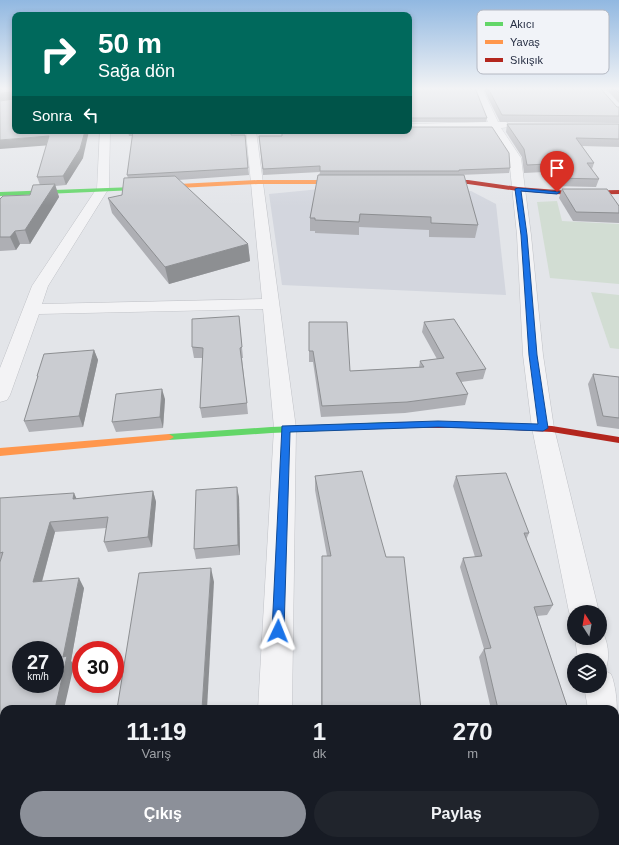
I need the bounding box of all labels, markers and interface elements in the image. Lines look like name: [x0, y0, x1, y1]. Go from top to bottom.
legend: [477, 10, 609, 74]
text: Akıcı: [510, 18, 534, 30]
icon: right: [32, 28, 84, 80]
text: 50 m: [98, 28, 162, 59]
text: Yavaş: [510, 36, 540, 48]
text: Sıkışık: [510, 54, 544, 66]
text: Sağa dön: [98, 61, 175, 81]
icon: left: [80, 104, 102, 126]
text: Sonra: [32, 107, 72, 124]
pin: [540, 151, 574, 192]
icon: arrive: [546, 157, 568, 179]
north arrow: [567, 605, 607, 645]
map controls: [567, 605, 607, 693]
position arrow: [257, 610, 299, 652]
speed limit sign: 30: [72, 641, 124, 693]
text: 27: [27, 651, 49, 673]
button: layers: [567, 653, 607, 693]
text: km/h: [27, 671, 49, 682]
text: 11:19: [126, 718, 186, 745]
text: 1: [313, 718, 326, 745]
text: 270: [453, 718, 493, 745]
text: Varış: [142, 746, 171, 761]
text: dk: [313, 746, 326, 761]
text: m: [467, 746, 478, 761]
button: Çıkış: [20, 791, 306, 837]
button: Paylaş: [314, 791, 599, 837]

